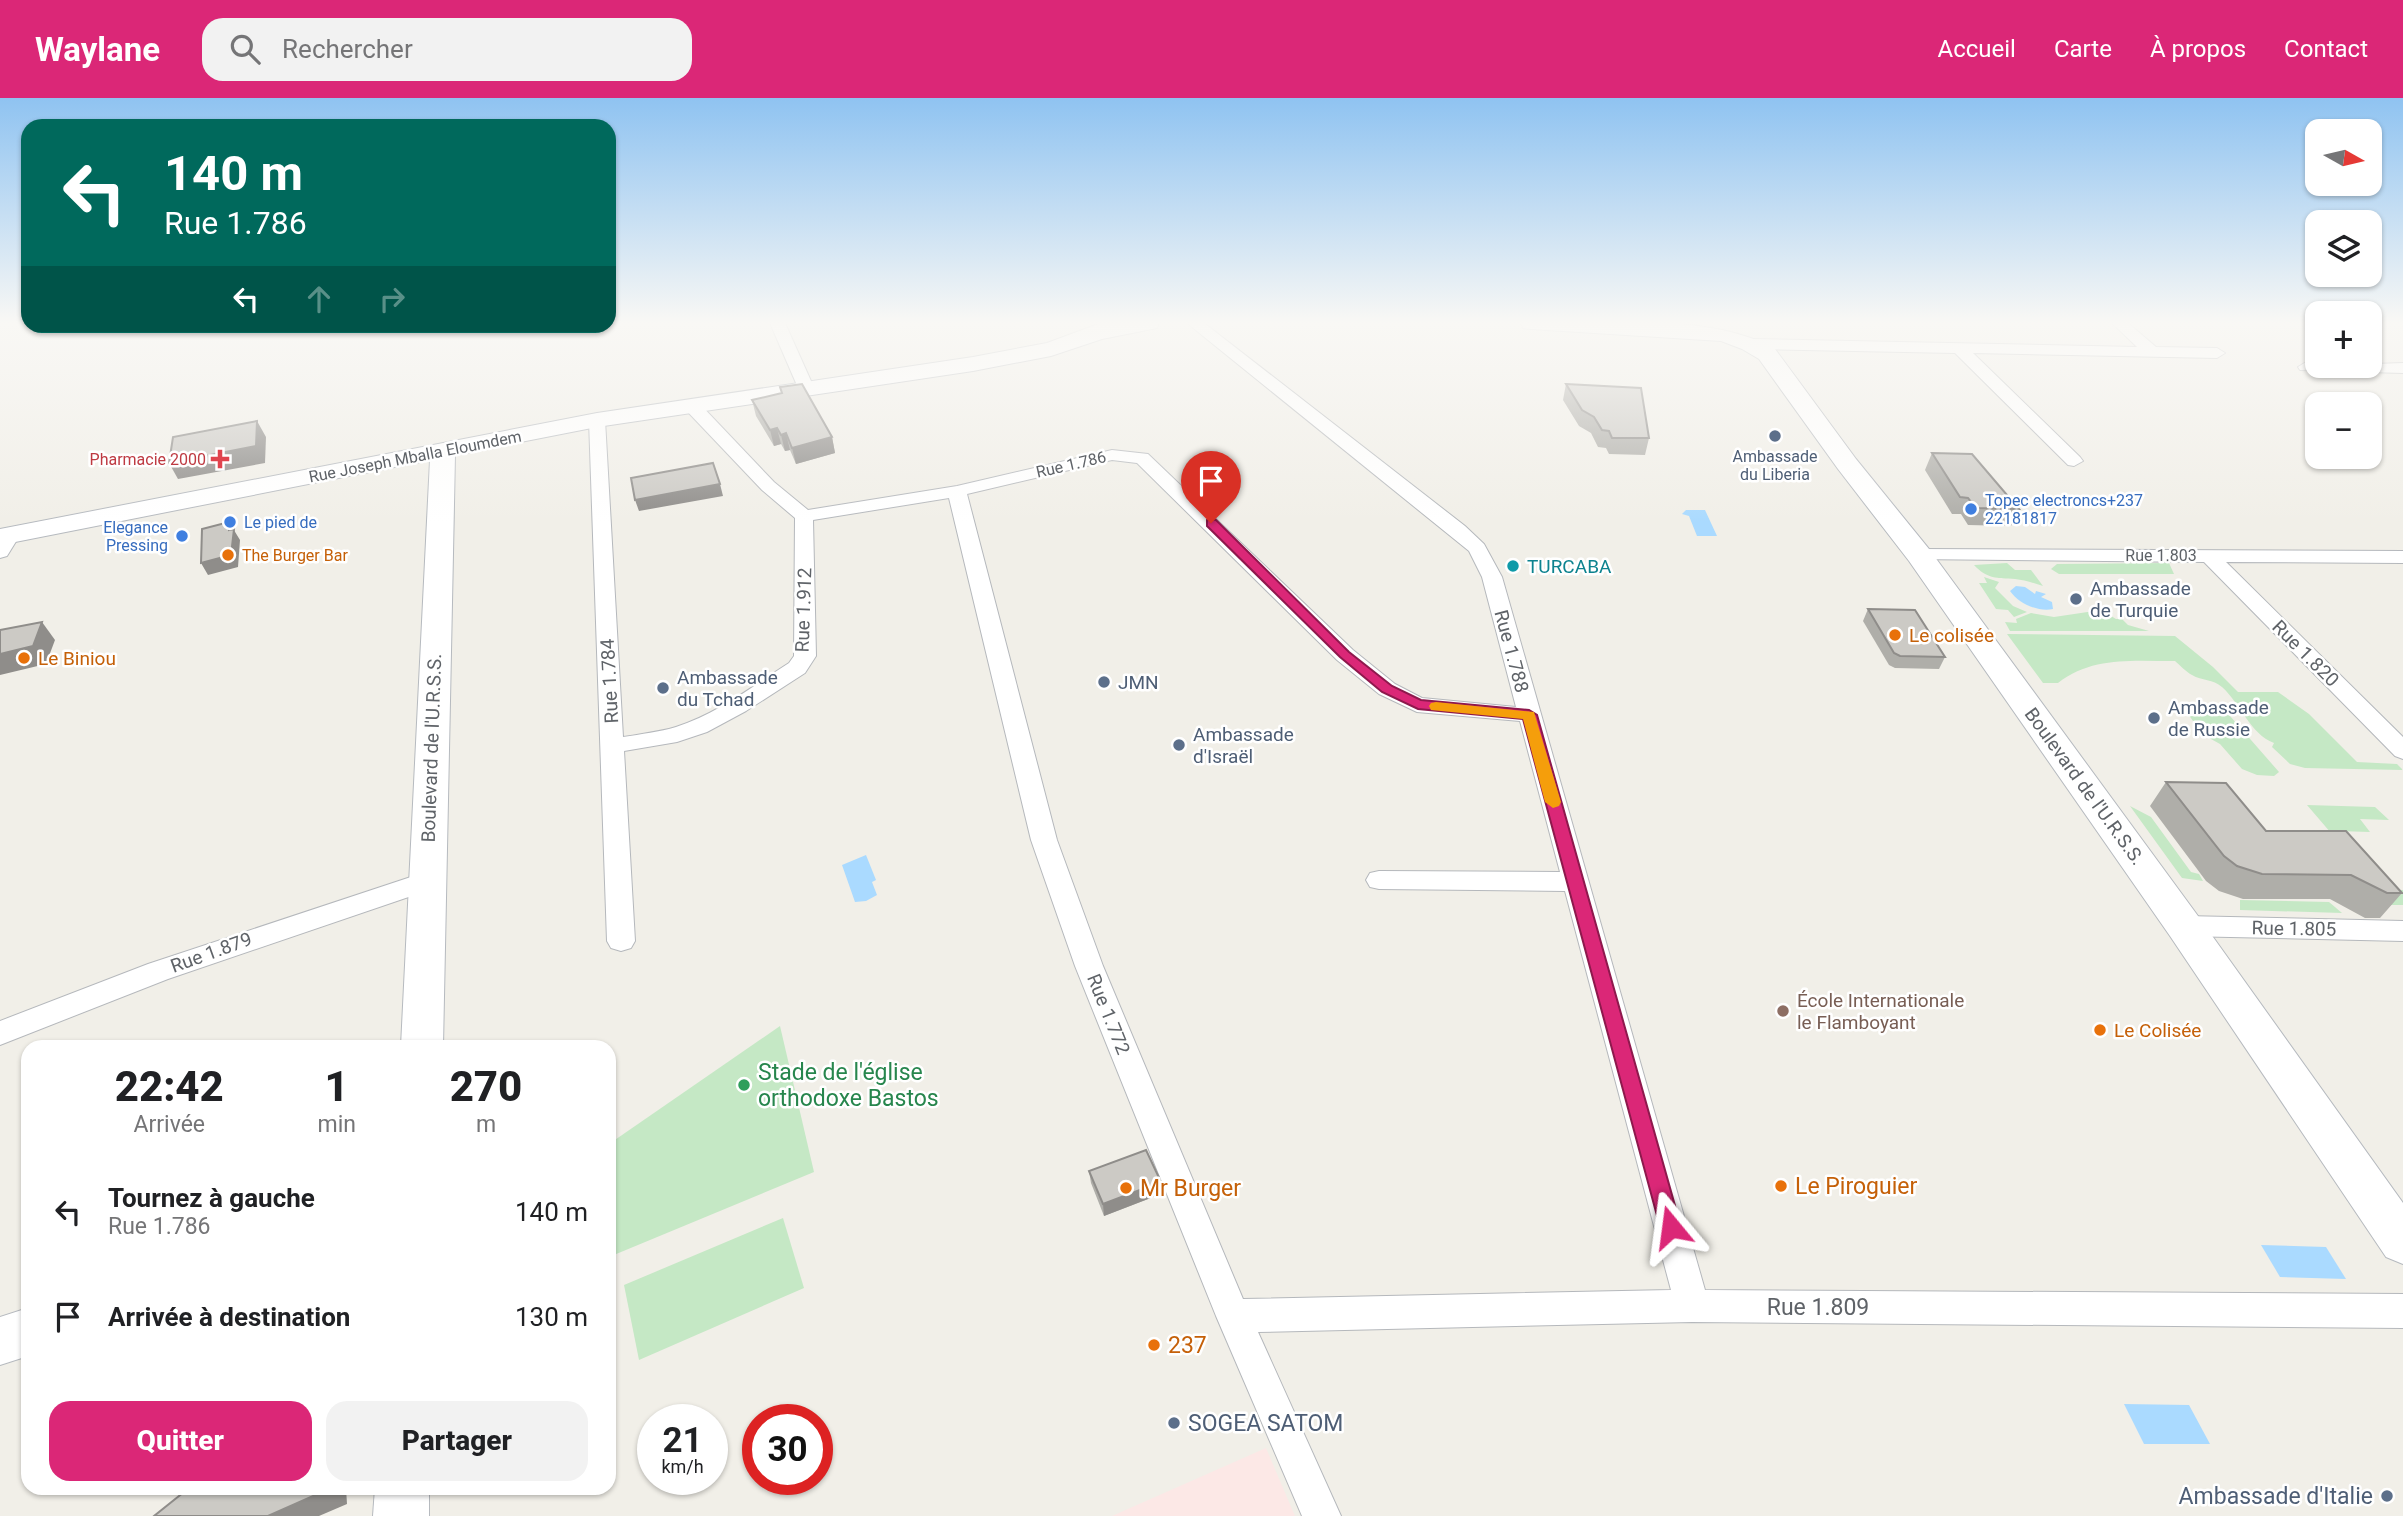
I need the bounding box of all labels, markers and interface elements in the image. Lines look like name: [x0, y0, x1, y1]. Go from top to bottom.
search box: [202, 18, 692, 81]
text: Waylane: [35, 30, 160, 69]
icon: search: [226, 30, 264, 68]
text: Rechercher: [282, 34, 413, 64]
text: Accueil: [1937, 35, 2016, 63]
text: Carte: [2054, 35, 2112, 63]
text: À propos: [2150, 35, 2246, 63]
text: Contact: [2284, 35, 2368, 63]
north arrow: [2305, 119, 2382, 196]
map controls: [2305, 119, 2382, 469]
text: 140 m: [164, 145, 303, 202]
icon: left: [49, 147, 140, 238]
text: Rue 1.786: [164, 204, 307, 242]
button: layers: [2305, 210, 2382, 287]
icon: left: [227, 280, 265, 318]
icon: ahead: [300, 280, 338, 318]
icon: right: [373, 280, 411, 318]
button: +: [2305, 301, 2382, 378]
button: −: [2305, 392, 2382, 469]
street label: Rue Joseph Mballa Eloumdem: [307, 427, 523, 486]
marker: Ambassade du Liberia: [1767, 428, 1783, 444]
street label: Rue 1.786: [1034, 447, 1108, 482]
place label: Ambassade du Liberia: [1733, 447, 1817, 484]
place label: Pharmacie 2000: [90, 450, 206, 469]
marker: Pharmacie 2000: [212, 451, 228, 467]
pin: [1181, 451, 1241, 523]
icon: arrive: [1192, 462, 1230, 500]
place label: Topec electroncs+237 22181817: [1985, 491, 2143, 528]
marker: Topec electroncs+237 22181817: [1963, 501, 1979, 517]
place label: Le pied de: [244, 513, 317, 532]
marker: Le pied de: [222, 514, 238, 530]
place label: Elegance Pressing: [103, 518, 168, 555]
marker: Elegance Pressing: [174, 528, 190, 544]
place label: The Burger Bar: [242, 546, 348, 565]
street label: Rue 1.803: [2125, 546, 2197, 565]
marker: The Burger Bar: [220, 547, 236, 563]
place label: TURCABA: [1527, 555, 1612, 578]
marker: TURCABA: [1505, 558, 1521, 574]
street label: Rue 1.912: [791, 567, 816, 653]
place label: Ambassade de Turquie: [2090, 577, 2191, 622]
marker: Ambassade de Turquie: [2068, 591, 2084, 607]
street label: Rue 1.788: [1489, 607, 1534, 695]
street label: Rue 1.820: [2268, 615, 2344, 691]
place label: Le colisée: [1909, 624, 1994, 647]
marker: Le colisée: [1887, 627, 1903, 643]
street label: Rue 1.784: [596, 638, 623, 724]
place label: Le Biniou: [38, 647, 116, 670]
marker: Le Biniou: [16, 650, 32, 666]
street label: Boulevard de l'U.R.S.S.: [417, 653, 446, 843]
place label: Ambassade du Tchad: [677, 666, 778, 711]
place label: JMN: [1118, 671, 1159, 694]
marker: JMN: [1096, 674, 1112, 690]
marker: Ambassade du Tchad: [655, 680, 671, 696]
place label: Ambassade de Russie: [2168, 696, 2269, 741]
street label: Boulevard de l'U.R.S.S.: [2020, 703, 2149, 869]
marker: Ambassade de Russie: [2146, 710, 2162, 726]
place label: Ambassade d'Israël: [1193, 723, 1294, 768]
marker: Ambassade d'Israël: [1171, 737, 1187, 753]
street label: Rue 1.805: [2251, 916, 2337, 941]
street label: Rue 1.879: [167, 927, 255, 978]
street label: Rue 1.772: [1082, 971, 1135, 1058]
place label: École Internationale le Flamboyant: [1797, 989, 1964, 1034]
marker: École Internationale le Flamboyant: [1775, 1003, 1791, 1019]
place label: Le Colisée: [2114, 1019, 2201, 1042]
marker: Le Colisée: [2092, 1022, 2108, 1038]
place label: Stade de l'église orthodoxe Bastos: [758, 1059, 939, 1112]
text: 22:42: [115, 1062, 224, 1111]
text: 1: [325, 1062, 349, 1111]
text: 270: [450, 1062, 522, 1111]
marker: Stade de l'église orthodoxe Bastos: [736, 1077, 752, 1093]
text: Arrivée: [133, 1111, 205, 1138]
text: min: [317, 1111, 356, 1138]
text: m: [476, 1111, 496, 1138]
place label: Le Piroguier: [1795, 1173, 1917, 1200]
place label: Mr Burger: [1140, 1175, 1241, 1202]
marker: Le Piroguier: [1773, 1178, 1789, 1194]
marker: Mr Burger: [1118, 1180, 1134, 1196]
text: Tournez à gauche: [108, 1183, 315, 1213]
position arrow: [1634, 1190, 1708, 1264]
icon: left: [49, 1193, 87, 1231]
text: 140 m: [515, 1197, 588, 1227]
text: Rue 1.786: [108, 1213, 211, 1240]
street label: Rue 1.809: [1767, 1294, 1869, 1321]
icon: arrive: [49, 1298, 87, 1336]
text: Arrivée à destination: [108, 1302, 350, 1332]
text: 130 m: [515, 1302, 588, 1332]
place label: 237: [1168, 1332, 1207, 1359]
marker: 237: [1146, 1337, 1162, 1353]
button: Quitter: [49, 1401, 312, 1481]
button: Partager: [326, 1401, 588, 1481]
speed limit sign: 30: [742, 1404, 833, 1495]
place label: SOGEA SATOM: [1188, 1410, 1343, 1437]
marker: SOGEA SATOM: [1166, 1415, 1182, 1431]
text: 21: [662, 1420, 703, 1461]
text: km/h: [661, 1456, 704, 1477]
place label: Ambassade d'Italie: [2179, 1483, 2373, 1510]
marker: Ambassade d'Italie: [2379, 1488, 2395, 1504]

